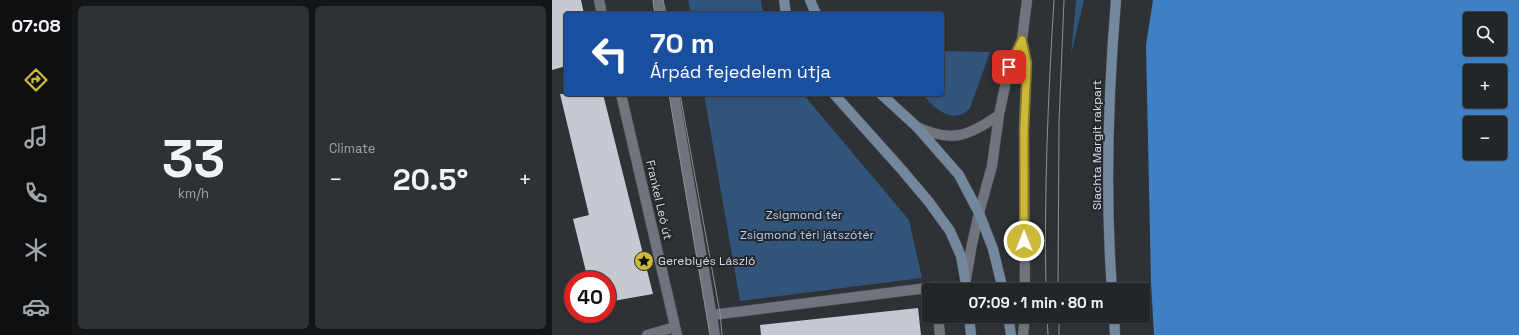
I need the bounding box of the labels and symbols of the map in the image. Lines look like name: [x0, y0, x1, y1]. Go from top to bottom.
pin: [992, 50, 1026, 84]
street label: Slachta Margit rakpart: [1089, 80, 1105, 210]
street label: Frankel Leó út: [642, 159, 676, 241]
park label: Zsigmond tér: [766, 207, 843, 223]
position arrow: [1003, 220, 1045, 262]
park label: Zsigmond téri játszótér: [740, 227, 875, 243]
place icon: Gereblyés László: [633, 250, 655, 272]
place label: Gereblyés László: [658, 253, 755, 269]
speed limit sign: 40: [564, 271, 616, 323]

